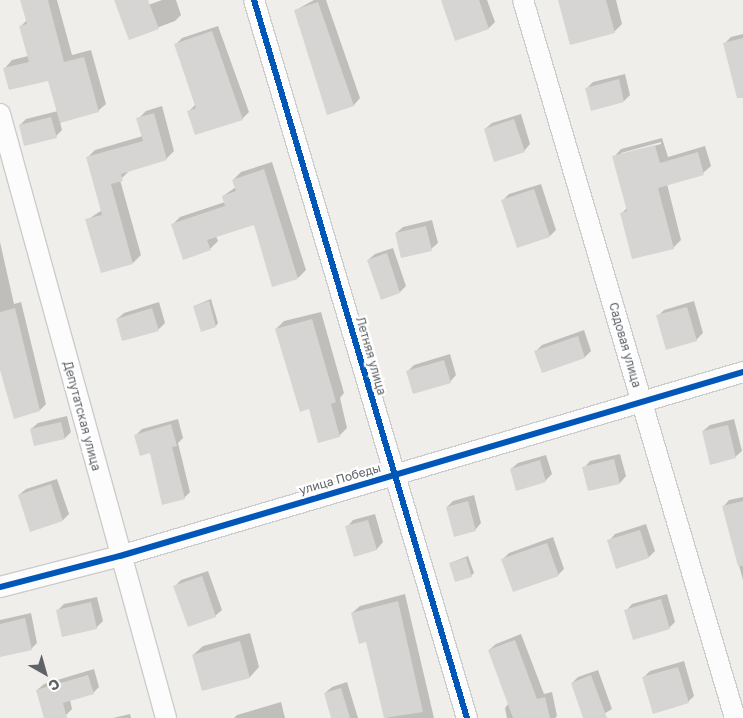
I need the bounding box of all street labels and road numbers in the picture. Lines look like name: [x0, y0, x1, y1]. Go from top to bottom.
street label: Садовая улица: [606, 301, 644, 389]
street label: Летняя улица: [353, 315, 389, 397]
street label: Депутатская улица: [60, 360, 104, 472]
street label: улица Победы: [297, 460, 383, 498]

